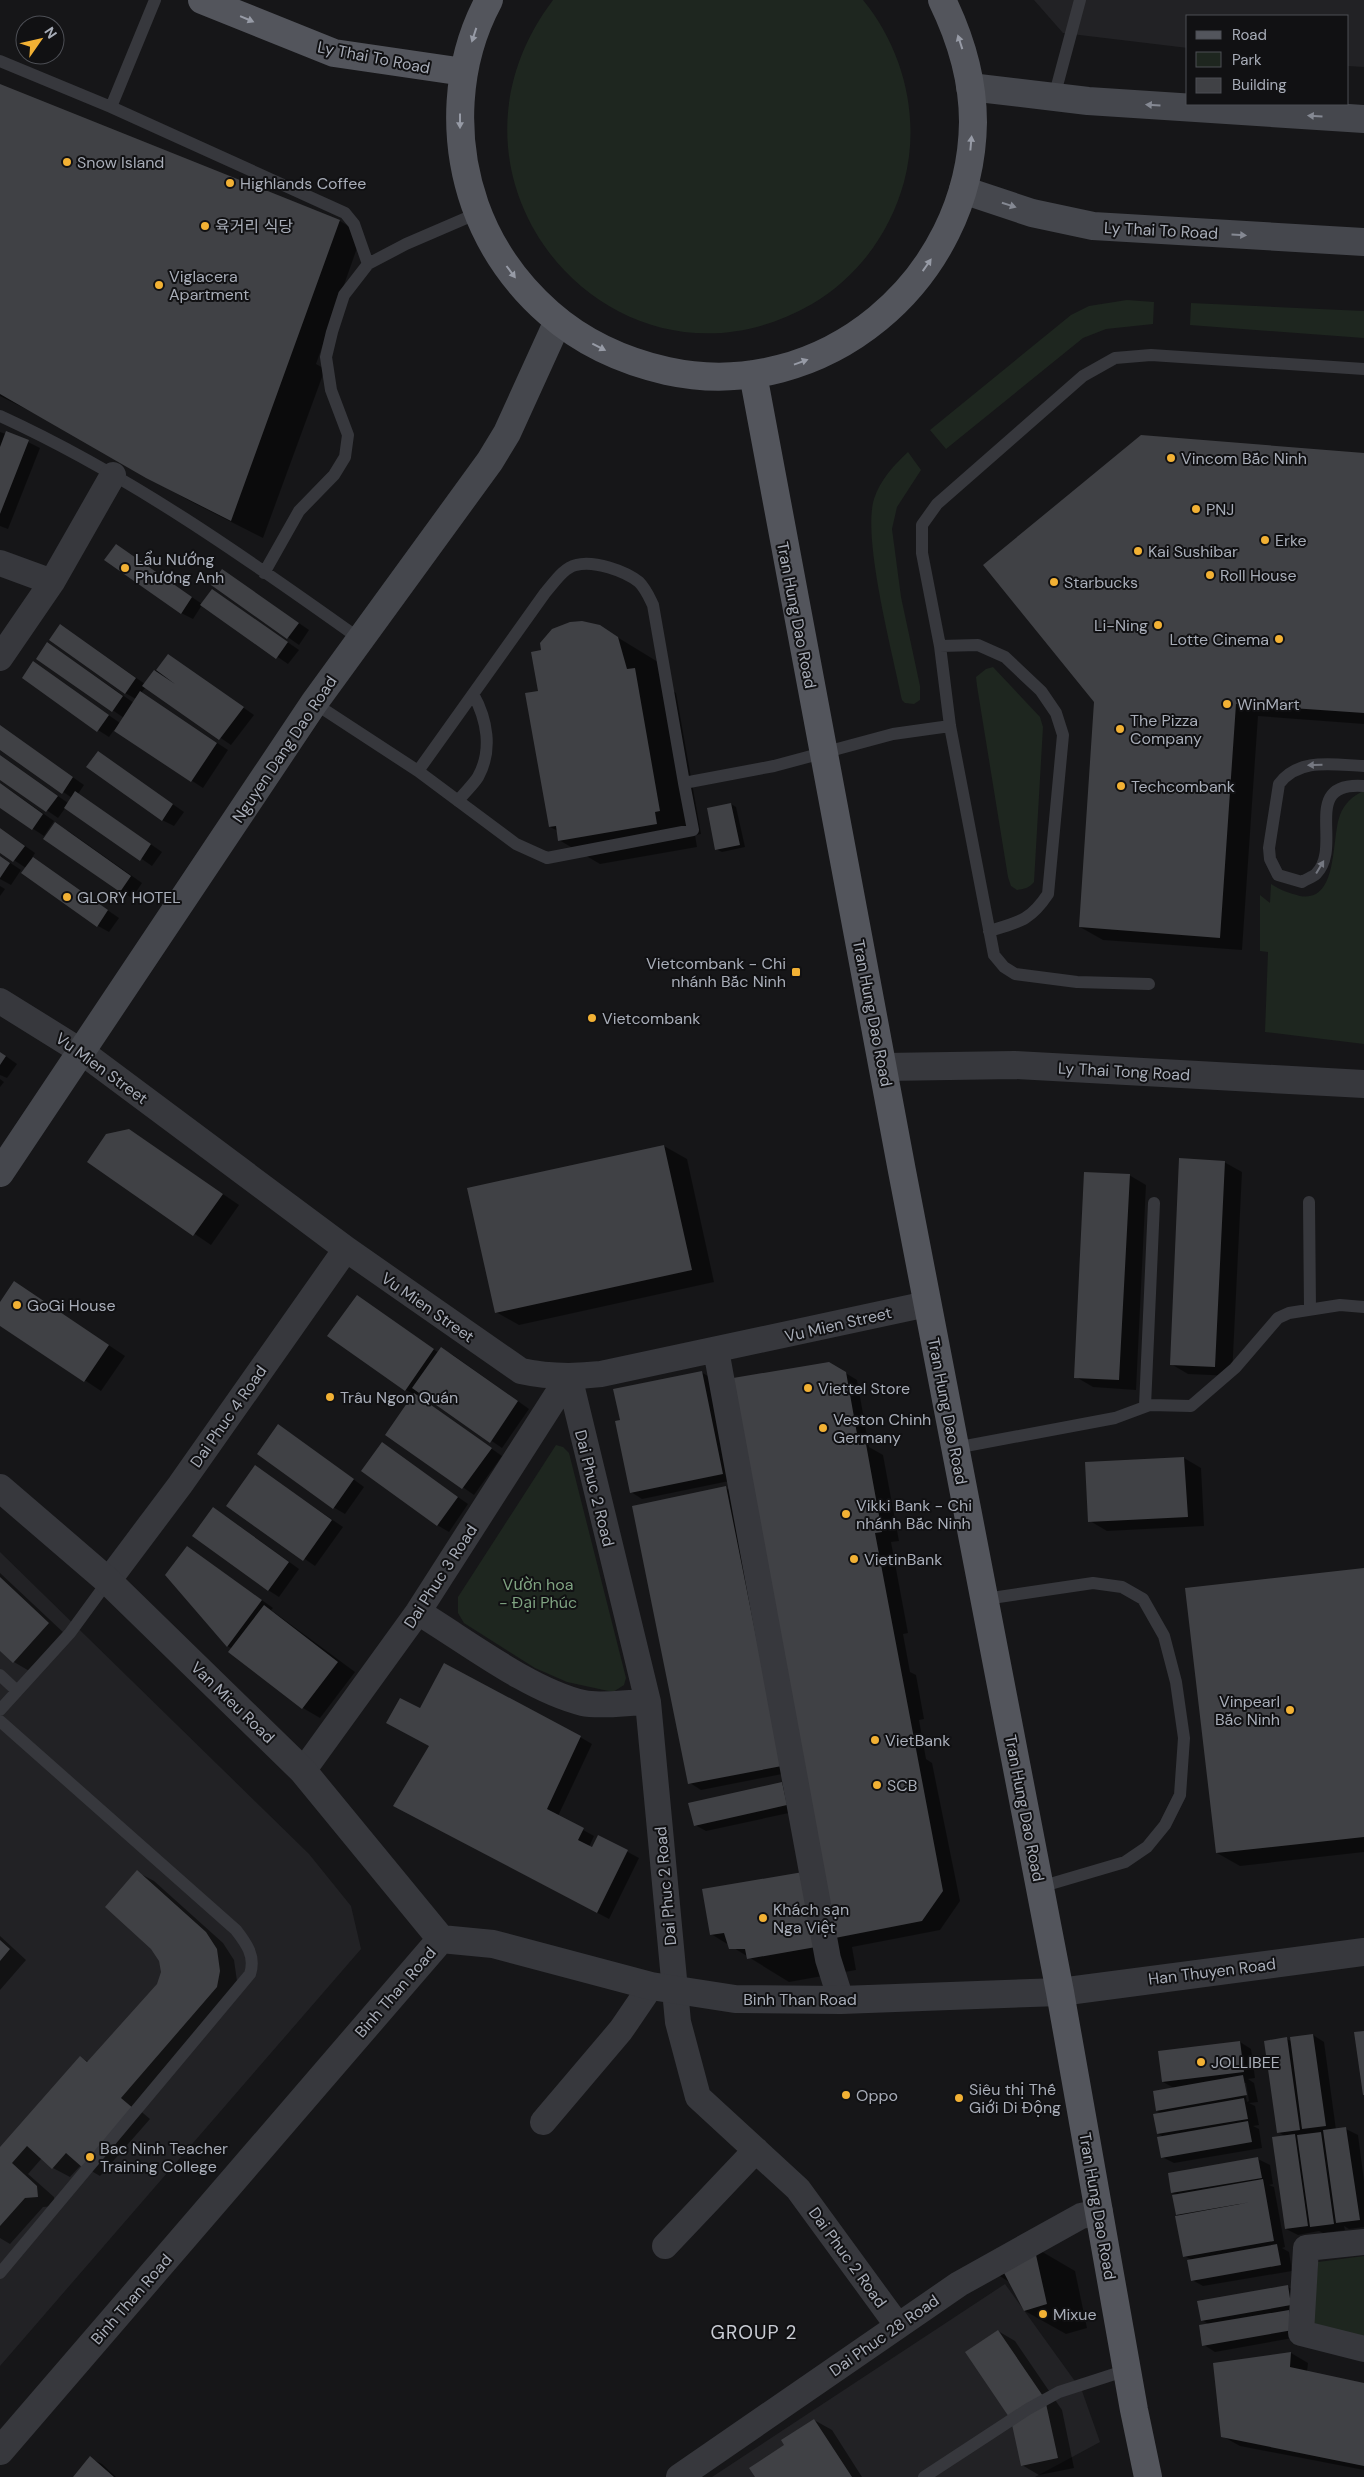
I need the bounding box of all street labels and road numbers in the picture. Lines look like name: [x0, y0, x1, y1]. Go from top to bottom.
street label: Ly Thai To Road: [316, 36, 432, 79]
street label: Ly Thai To Road: [1103, 217, 1219, 244]
street label: Tran Hung Dao Road: [772, 540, 821, 690]
street label: Nguyen Dang Dao Road: [227, 672, 341, 827]
street label: Tran Hung Dao Road: [848, 938, 897, 1088]
street label: Vu Mien Street: [51, 1028, 152, 1109]
street label: Ly Thai Tong Road: [1057, 1058, 1191, 1085]
street label: Vu Mien Street: [377, 1268, 478, 1347]
street label: Vu Mien Street: [783, 1302, 894, 1347]
street label: Tran Hung Dao Road: [923, 1336, 972, 1486]
street label: Dai Phuc 4 Road: [185, 1361, 271, 1471]
street label: Dai Phuc 2 Road: [570, 1428, 619, 1549]
street label: Dai Phuc 3 Road: [399, 1520, 482, 1632]
street label: Van Mieu Road: [186, 1657, 279, 1748]
street label: Tran Hung Dao Road: [1000, 1733, 1049, 1883]
street label: Dai Phuc 2 Road: [650, 1825, 681, 1946]
street label: Binh Than Road: [350, 1943, 441, 2042]
street label: Han Thuyen Road: [1147, 1953, 1277, 1990]
street label: Binh Than Road: [743, 1989, 857, 2010]
street label: Tran Hung Dao Road: [1074, 2131, 1121, 2281]
street label: Dai Phuc 2 Road: [804, 2203, 891, 2312]
street label: Binh Than Road: [86, 2250, 177, 2349]
street label: Dai Phuc 28 Road: [825, 2290, 943, 2381]

